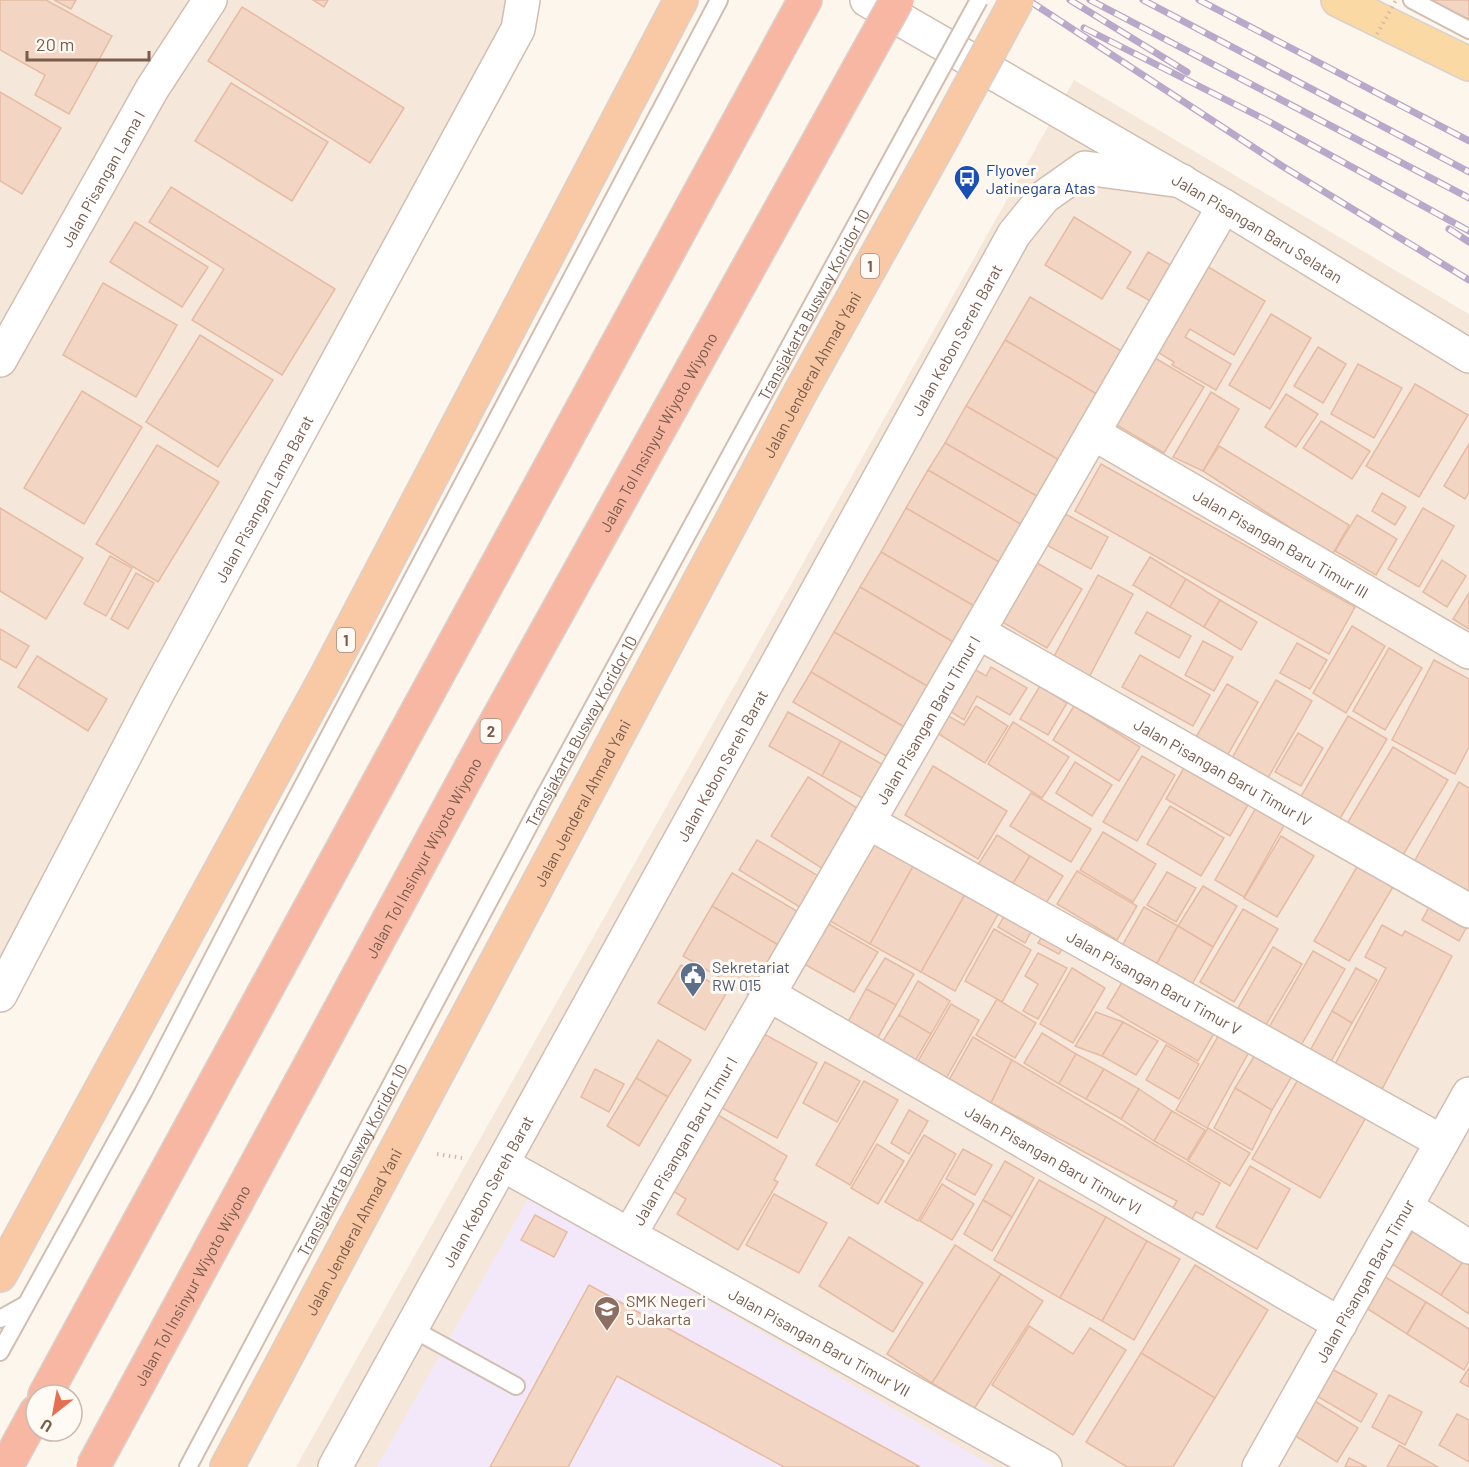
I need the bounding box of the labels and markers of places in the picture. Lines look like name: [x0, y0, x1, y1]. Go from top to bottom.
place label: Flyover Jatinegara Atas: [986, 160, 1095, 197]
bus stop icon: Flyover Jatinegara Atas: [952, 163, 982, 201]
place label: Sekretariat RW 015: [712, 957, 790, 994]
public building icon: Sekretariat RW 015: [678, 960, 708, 998]
place label: SMK Negeri 5 Jakarta: [626, 1291, 706, 1328]
school or university icon: SMK Negeri 5 Jakarta: [592, 1294, 622, 1332]

